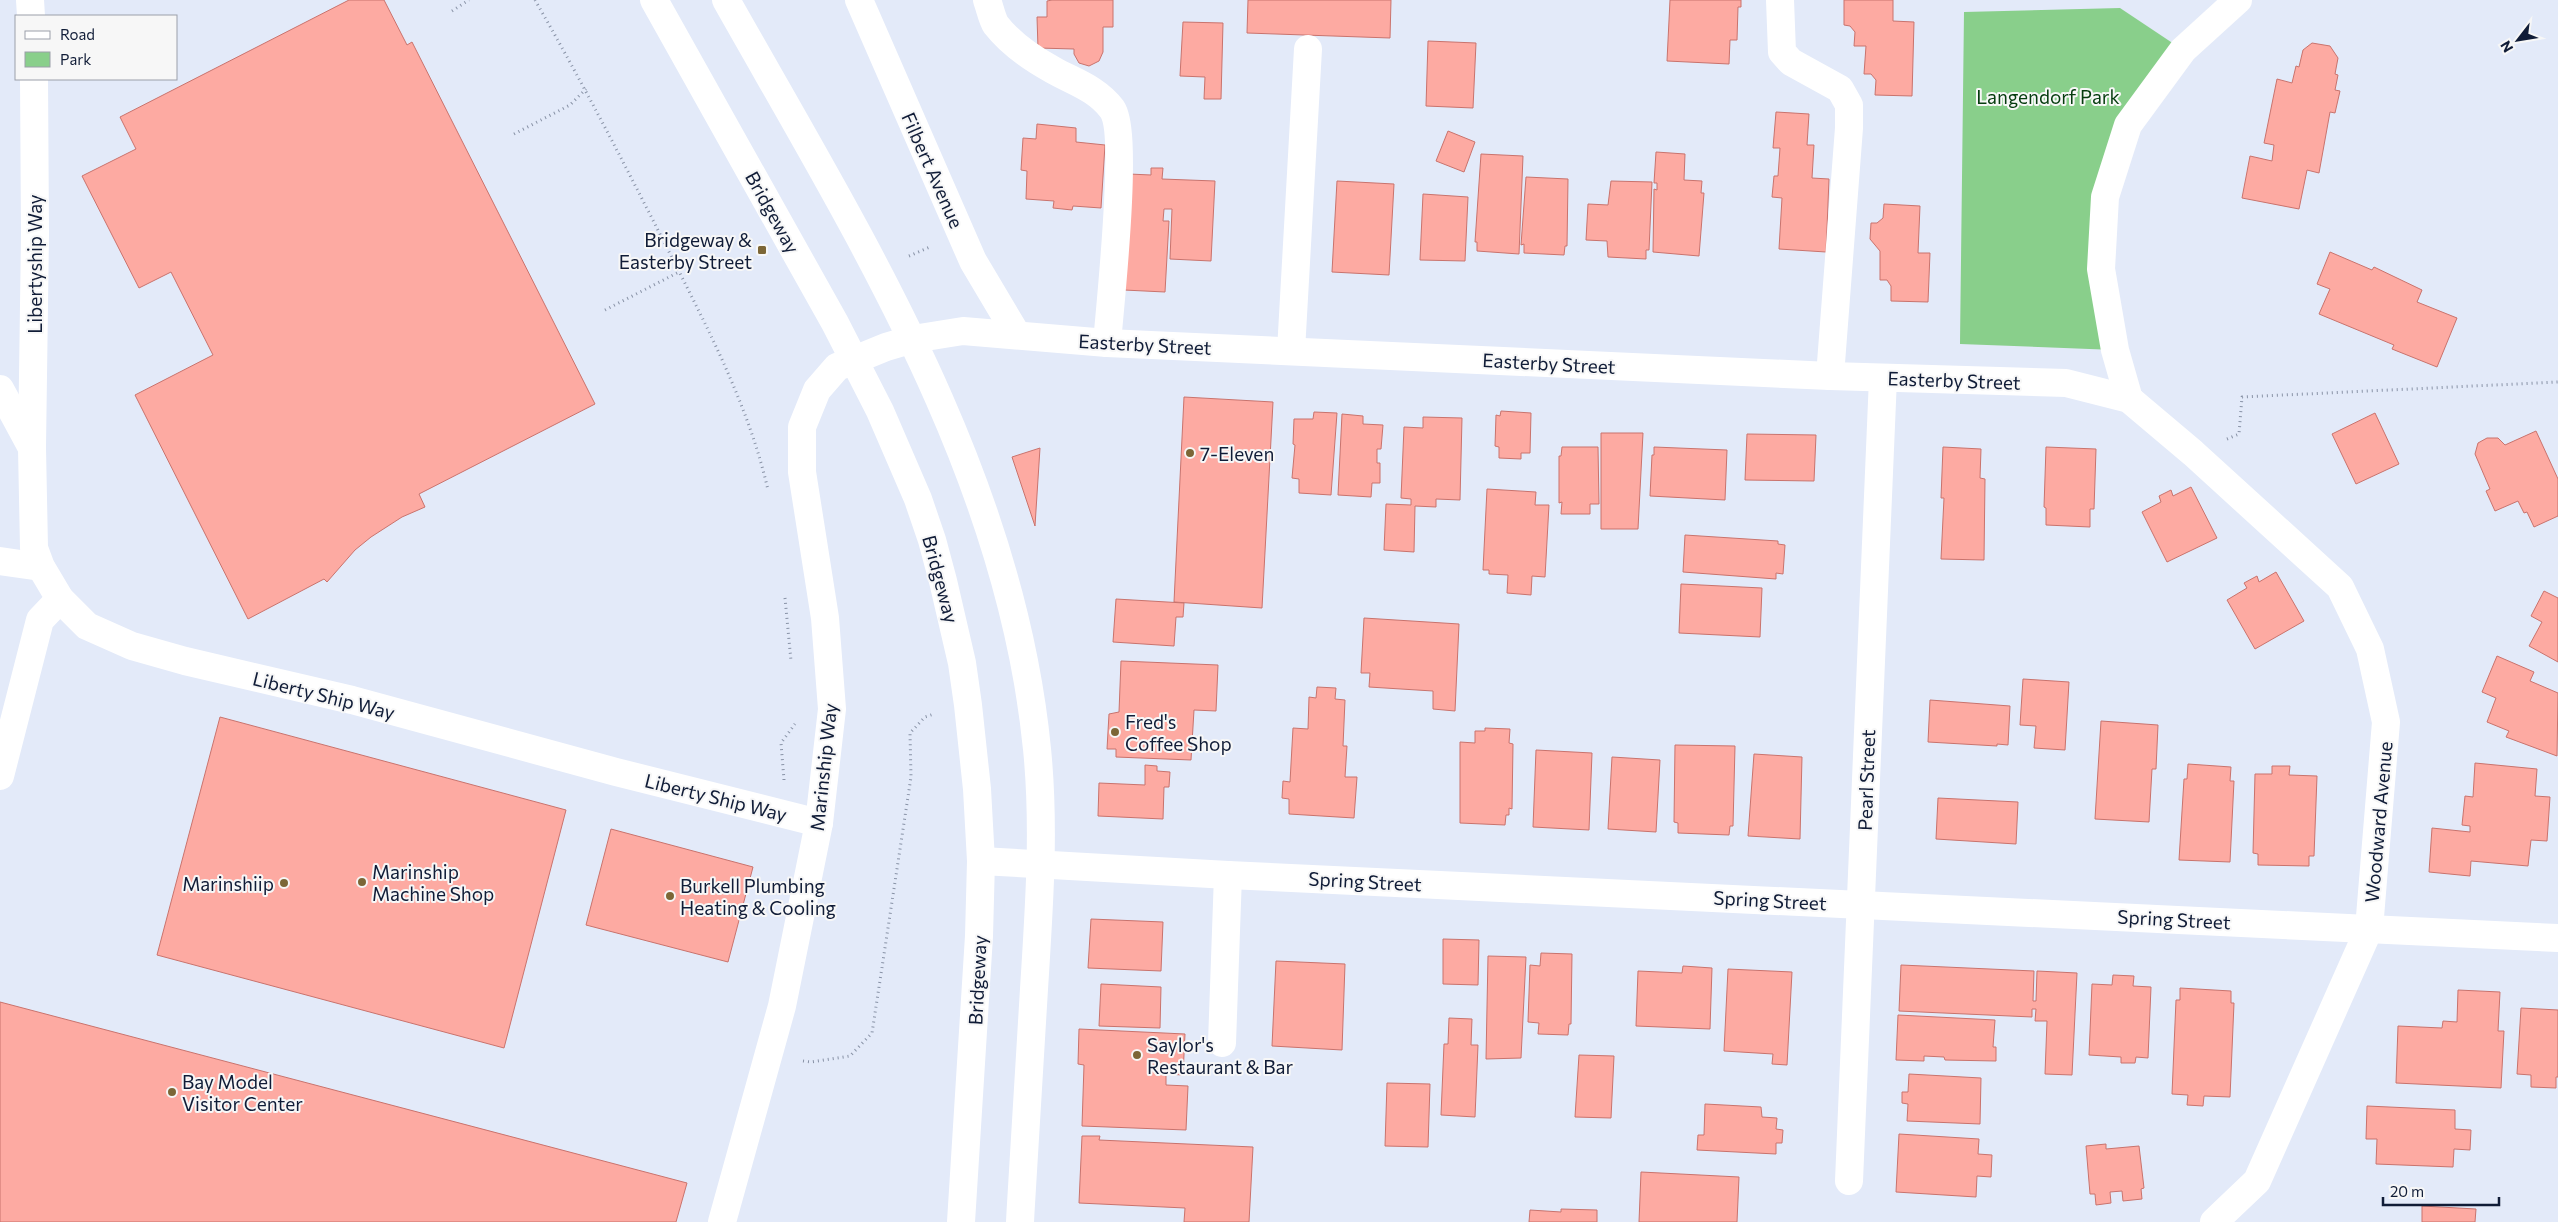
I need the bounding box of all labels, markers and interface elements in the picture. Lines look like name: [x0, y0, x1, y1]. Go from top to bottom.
legend: [15, 15, 178, 80]
north arrow: [2493, 15, 2543, 65]
text: Road: [60, 25, 95, 43]
text: N: [2496, 38, 2516, 56]
text: Park: [60, 50, 91, 68]
park label: Langendorf Park: [1976, 85, 2120, 108]
street label: Filbert Avenue: [897, 109, 969, 231]
street label: Bridgeway: [741, 167, 805, 257]
street label: Libertyship Way: [23, 194, 46, 334]
place label: Bridgeway & Easterby Street: [619, 228, 752, 273]
marker: Bridgeway & Easterby Street: [756, 244, 768, 256]
street label: Easterby Street: [1078, 329, 1212, 359]
street label: Easterby Street: [1482, 348, 1616, 378]
street label: Easterby Street: [1887, 366, 2021, 394]
place label: 7-Eleven: [1200, 442, 1274, 465]
marker: 7-Eleven: [1184, 447, 1196, 459]
street label: Bridgeway: [918, 532, 964, 626]
street label: Liberty Ship Way: [251, 666, 398, 724]
street label: Marinship Way: [805, 702, 841, 832]
place label: Fred's Coffee Shop: [1125, 710, 1232, 755]
marker: Fred's Coffee Shop: [1109, 726, 1121, 738]
street label: Pearl Street: [1853, 729, 1879, 831]
street label: Woodward Avenue: [2359, 740, 2397, 904]
street label: Liberty Ship Way: [643, 768, 790, 826]
place label: Marinship Machine Shop: [372, 860, 494, 905]
street label: Spring Street: [1308, 867, 1422, 895]
place label: Marinshiip: [182, 872, 274, 895]
place label: Burkell Plumbing Heating & Cooling: [680, 874, 836, 919]
marker: Marinship Machine Shop: [356, 876, 368, 888]
marker: Marinshiip: [278, 877, 290, 889]
street label: Spring Street: [1713, 886, 1827, 914]
marker: Burkell Plumbing Heating & Cooling: [664, 890, 676, 902]
street label: Spring Street: [2117, 905, 2231, 933]
street label: Bridgeway: [963, 934, 991, 1026]
place label: Saylor's Restaurant & Bar: [1147, 1033, 1294, 1078]
marker: Saylor's Restaurant & Bar: [1131, 1049, 1143, 1061]
place label: Bay Model Visitor Center: [182, 1070, 303, 1115]
marker: Bay Model Visitor Center: [166, 1086, 178, 1098]
scale bar: [2383, 1174, 2499, 1206]
text: 20 m: [2390, 1182, 2424, 1200]

